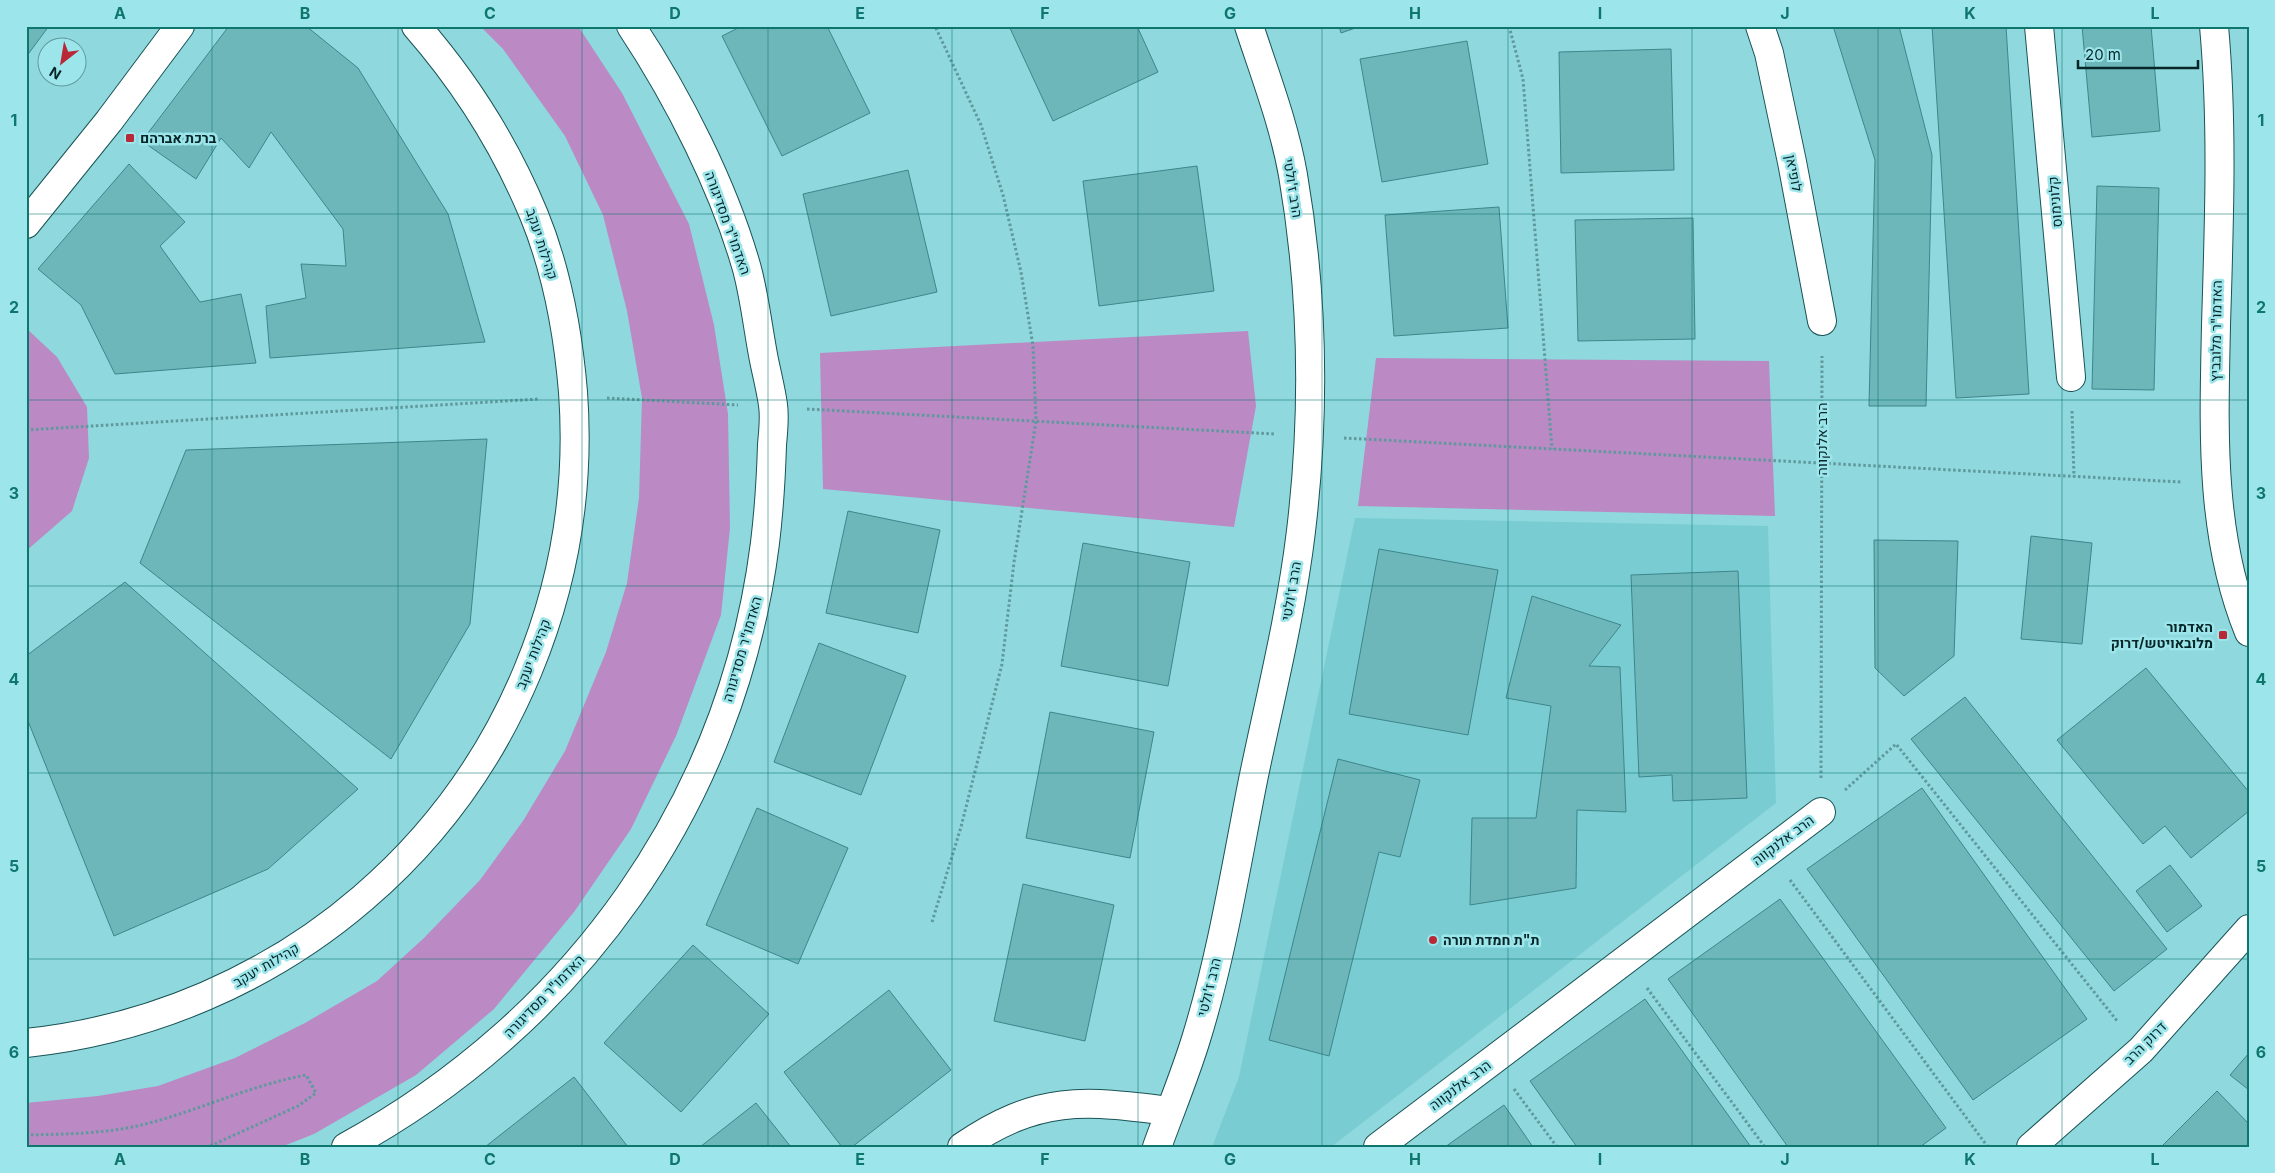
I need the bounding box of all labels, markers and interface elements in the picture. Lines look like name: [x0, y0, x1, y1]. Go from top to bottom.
text: A: [114, 3, 126, 23]
text: B: [300, 3, 310, 23]
text: C: [484, 3, 496, 23]
text: D: [669, 3, 681, 23]
text: E: [855, 3, 865, 23]
text: F: [1040, 3, 1050, 23]
text: G: [1224, 3, 1236, 23]
text: H: [1409, 3, 1421, 23]
text: I: [1598, 3, 1602, 23]
text: J: [1780, 3, 1790, 23]
text: K: [1964, 3, 1976, 23]
text: L: [2150, 3, 2160, 23]
north arrow: [38, 38, 88, 88]
scale bar: [2078, 38, 2198, 70]
text: 20 m: [2085, 45, 2121, 64]
text: N: [46, 64, 64, 84]
text: 1: [11, 110, 17, 130]
text: 1: [2258, 110, 2264, 130]
place label: ברכת אברהם: [140, 129, 217, 146]
marker: ברכת אברהם: [124, 132, 136, 144]
street label: לופיאן: [1783, 153, 1806, 193]
street label: הרב ז'ולטי: [1280, 157, 1307, 219]
street label: האדמו"ר מסדיגורה: [702, 169, 755, 277]
street label: קלונימוס: [2044, 176, 2065, 228]
street label: קהילות יעקב: [523, 206, 562, 281]
street label: האדמו"ר מלובביץ: [2206, 280, 2225, 382]
text: 2: [9, 297, 19, 317]
text: 2: [2256, 297, 2266, 317]
street label: הרב אלנקווה: [1813, 403, 1830, 475]
text: 3: [9, 483, 19, 503]
text: 3: [2256, 483, 2266, 503]
street label: הרב ז'ולטי: [1277, 560, 1304, 622]
street label: האדמו"ר מסדיגורה: [718, 594, 765, 704]
street label: קהילות יעקב: [511, 616, 554, 691]
place label: האדמור מלובאויטש/דרוק: [2111, 618, 2213, 651]
marker: האדמור מלובאויטש/דרוק: [2217, 629, 2229, 641]
text: 4: [9, 669, 20, 689]
text: 4: [2256, 669, 2267, 689]
street label: הרב אלנקווה: [1748, 811, 1817, 868]
text: 5: [9, 856, 19, 876]
text: 5: [2256, 856, 2266, 876]
place label: ת"ת חמדת תורה: [1443, 931, 1540, 948]
marker: ת"ת חמדת תורה: [1427, 934, 1439, 946]
street label: קהילות יעקב: [230, 939, 302, 990]
street label: האדמו"ר מסדיגורה: [500, 951, 588, 1041]
street label: הרב ז'ולטי: [1193, 956, 1224, 1018]
street label: דרוק הרב: [2120, 1018, 2170, 1068]
text: 6: [9, 1042, 19, 1062]
text: 6: [2256, 1042, 2266, 1062]
street label: הרב אלנקווה: [1425, 1056, 1494, 1113]
text: A: [114, 1149, 126, 1169]
text: B: [300, 1149, 310, 1169]
text: C: [484, 1149, 496, 1169]
text: D: [669, 1149, 681, 1169]
text: E: [855, 1149, 865, 1169]
text: F: [1040, 1149, 1050, 1169]
text: G: [1224, 1149, 1236, 1169]
text: H: [1409, 1149, 1421, 1169]
text: I: [1598, 1149, 1602, 1169]
text: J: [1780, 1149, 1790, 1169]
text: K: [1964, 1149, 1976, 1169]
text: L: [2150, 1149, 2160, 1169]

